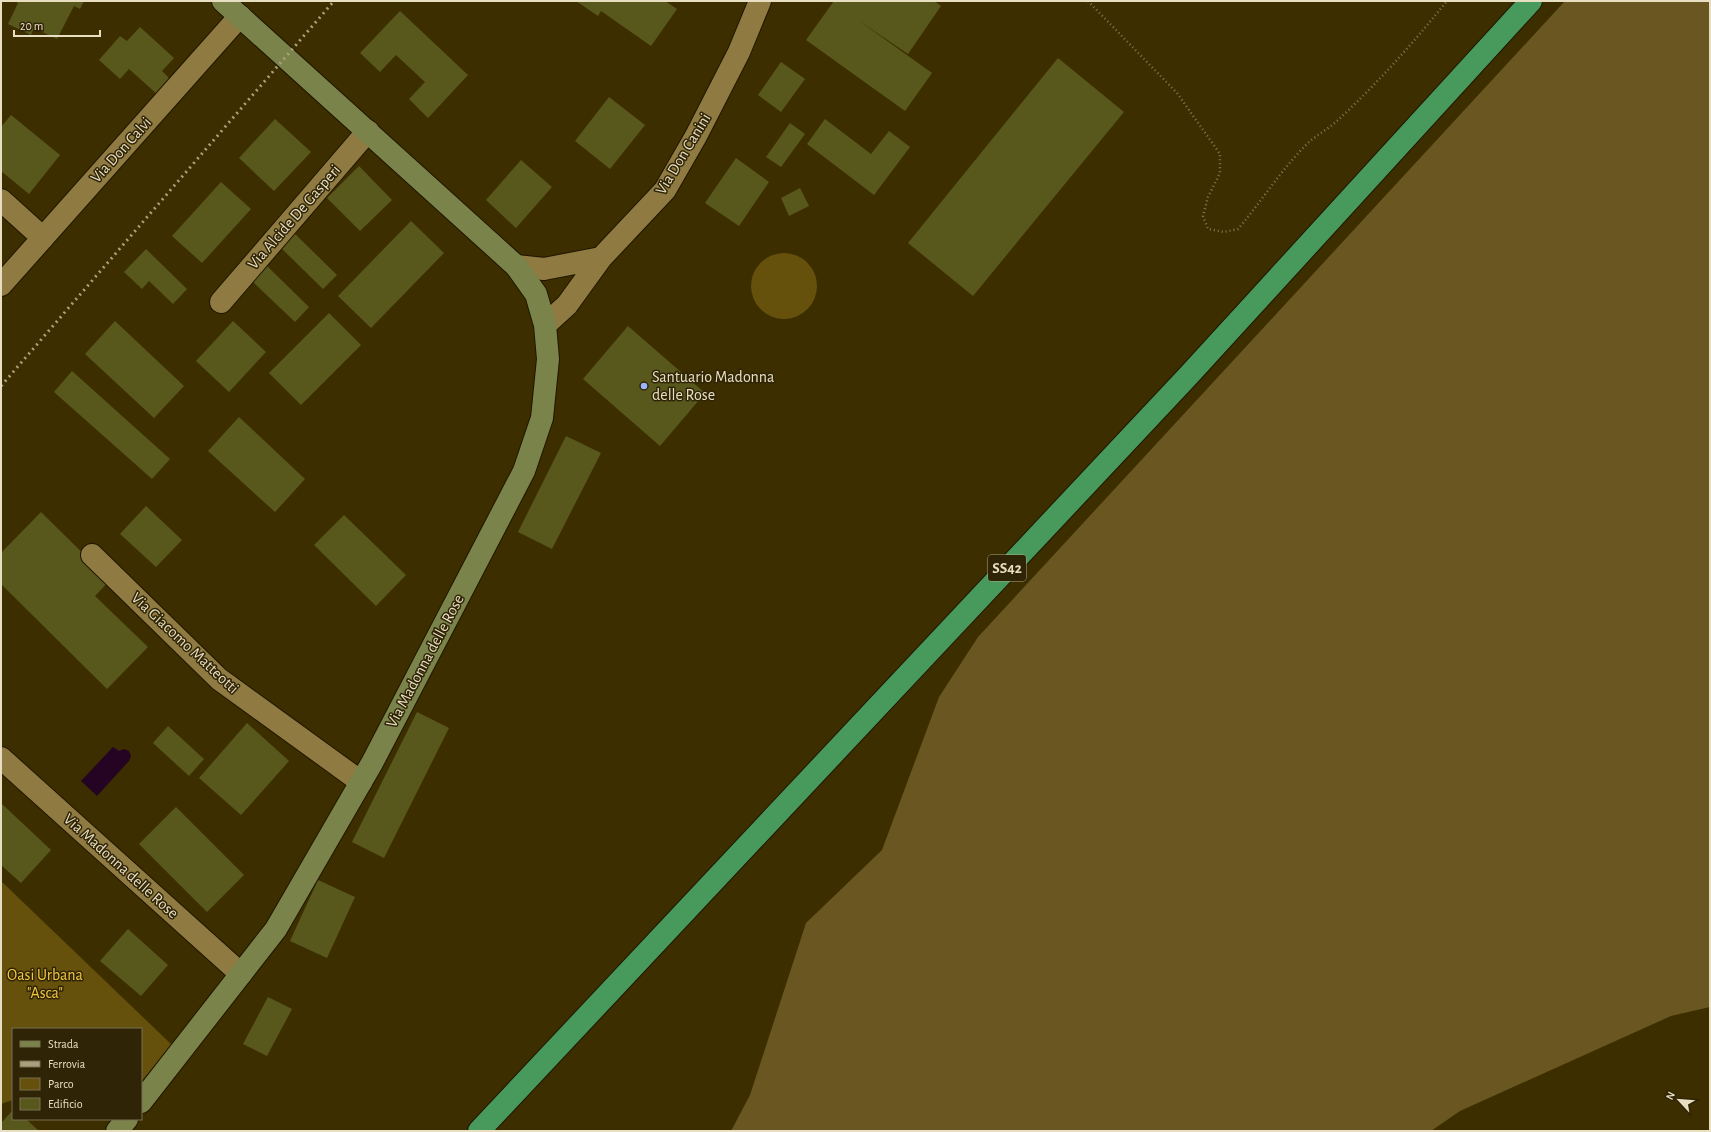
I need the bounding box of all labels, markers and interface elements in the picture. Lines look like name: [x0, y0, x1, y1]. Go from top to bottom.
scale bar: [14, 12, 100, 38]
text: 20 m: [20, 20, 43, 32]
street label: Via Don Canini: [653, 111, 713, 197]
street label: Via Don Calvi: [88, 114, 154, 186]
street label: Via Alcide De Gasperi: [245, 162, 343, 272]
place label: Santuario Madonna delle Rose: [652, 369, 774, 403]
marker: Santuario Madonna delle Rose: [639, 381, 649, 391]
road number: SS42: [988, 555, 1026, 581]
street label: Via Giacomo Matteotti: [128, 589, 242, 697]
street label: Via Madonna delle Rose: [383, 592, 467, 730]
street label: Via Madonna delle Rose: [61, 810, 181, 922]
park label: Oasi Urbana "Asca": [7, 967, 83, 1001]
legend: [12, 1028, 142, 1120]
text: Strada: [48, 1038, 79, 1050]
text: Ferrovia: [48, 1058, 86, 1070]
text: Parco: [48, 1078, 74, 1090]
north arrow: [1659, 1080, 1699, 1120]
text: N: [1664, 1090, 1677, 1102]
text: Edificio: [48, 1098, 83, 1110]

